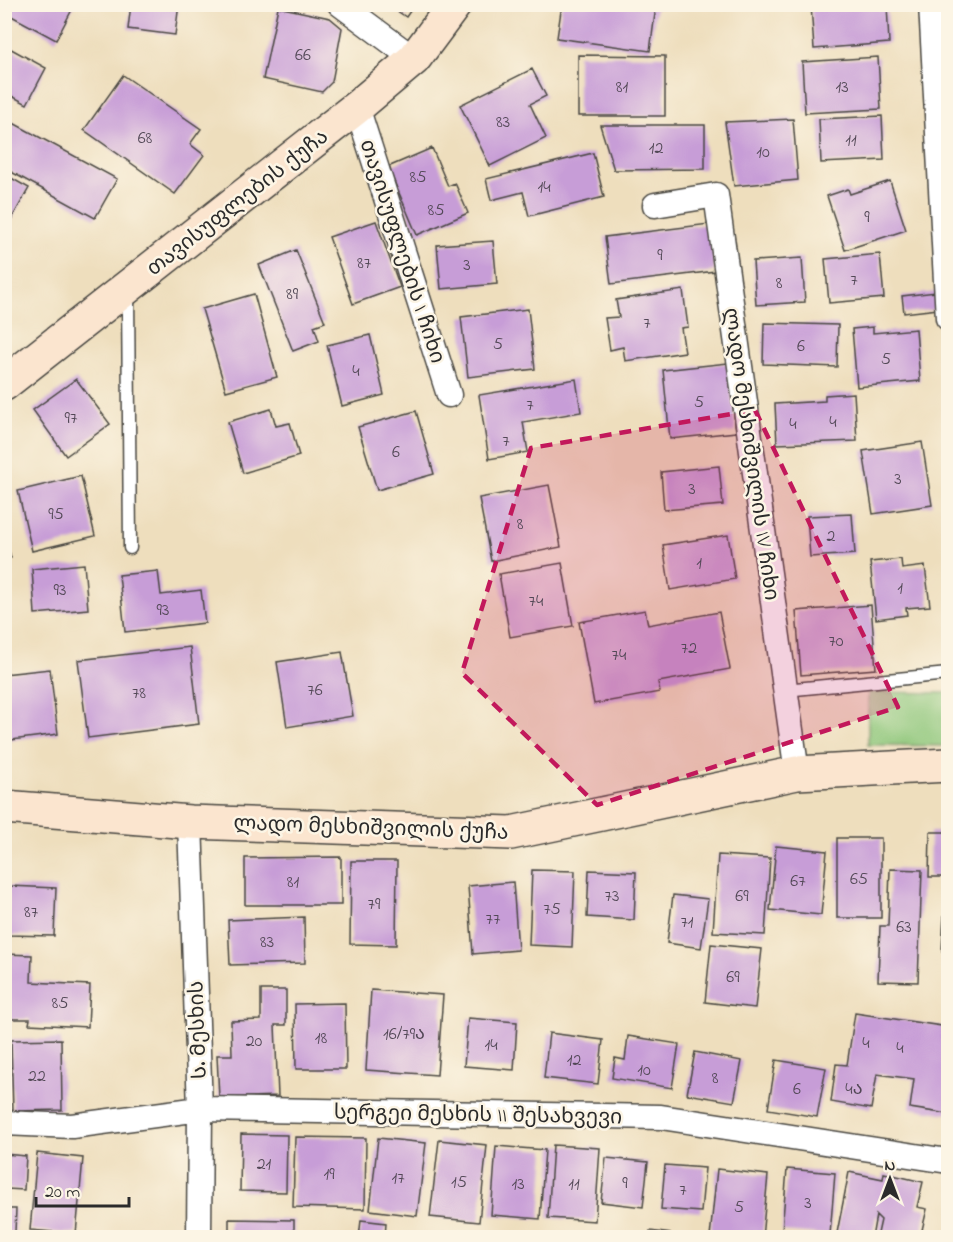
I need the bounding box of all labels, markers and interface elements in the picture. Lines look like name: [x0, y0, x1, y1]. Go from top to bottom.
house number: 66: [295, 43, 311, 69]
house number: 81: [616, 75, 629, 101]
house number: 13: [835, 75, 849, 101]
house number: 83: [496, 110, 510, 136]
street label: თავისუფლების ქუჩა: [141, 123, 336, 284]
house number: 68: [138, 126, 153, 152]
house number: 11: [845, 128, 857, 154]
street label: თავისუფლების I ჩიხი: [351, 136, 452, 367]
house number: 12: [649, 136, 663, 162]
house number: 10: [756, 140, 770, 166]
house number: 85: [409, 165, 427, 191]
house number: 14: [537, 175, 551, 201]
house number: 85: [427, 198, 445, 224]
house number: 9: [864, 205, 870, 231]
house number: 9: [657, 243, 663, 269]
house number: 87: [357, 251, 372, 277]
house number: 3: [463, 253, 471, 279]
house number: 7: [850, 268, 858, 294]
house number: 8: [776, 271, 783, 297]
house number: 89: [286, 282, 299, 308]
street label: ლადო მესხიშვილის IV ჩიხი: [715, 306, 785, 603]
house number: 7: [643, 311, 651, 337]
house number: 5: [493, 332, 503, 358]
house number: 6: [797, 334, 805, 360]
house number: 5: [881, 347, 891, 373]
house number: 4: [352, 359, 360, 385]
house number: 5: [694, 390, 704, 416]
house number: 7: [526, 393, 534, 419]
house number: 97: [65, 406, 78, 432]
house number: 4: [829, 410, 837, 436]
house number: 4: [789, 412, 797, 438]
house number: 7: [502, 429, 510, 455]
house number: 6: [392, 440, 400, 466]
house number: 3: [894, 467, 902, 493]
house number: 3: [688, 477, 696, 503]
house number: 95: [48, 502, 64, 528]
house number: 8: [517, 512, 524, 538]
house number: 2: [827, 524, 836, 550]
house number: 1: [696, 551, 702, 577]
house number: 1: [897, 576, 903, 602]
house number: 93: [54, 578, 66, 604]
house number: 74: [529, 589, 544, 615]
house number: 93: [157, 598, 169, 624]
house number: 70: [828, 629, 844, 655]
house number: 72: [681, 636, 697, 662]
house number: 74: [612, 643, 627, 669]
house number: 76: [307, 678, 323, 704]
house number: 78: [132, 681, 146, 707]
street label: ლადო მესხიშვილის ქუჩა: [233, 809, 509, 849]
house number: 65: [850, 867, 868, 893]
house number: 67: [790, 869, 806, 895]
house number: 81: [287, 870, 300, 896]
house number: 73: [605, 884, 619, 910]
house number: 69: [735, 884, 749, 910]
house number: 79: [368, 892, 381, 918]
house number: 75: [543, 897, 561, 923]
house number: 87: [24, 900, 39, 926]
house number: 77: [486, 907, 501, 933]
house number: 71: [680, 910, 694, 936]
house number: 63: [896, 915, 912, 941]
house number: 83: [260, 930, 274, 956]
house number: 69: [726, 965, 740, 991]
street label: Ს. Მესხის: [182, 980, 216, 1080]
house number: 85: [51, 991, 69, 1017]
house number: 16/79ა: [383, 1022, 425, 1048]
house number: 18: [315, 1026, 327, 1052]
house number: 20: [246, 1029, 263, 1055]
house number: 4: [862, 1031, 870, 1057]
house number: 14: [484, 1033, 498, 1059]
house number: 4: [896, 1036, 904, 1062]
house number: 12: [567, 1048, 581, 1074]
house number: 10: [637, 1058, 651, 1084]
house number: 22: [28, 1064, 46, 1090]
house number: 8: [712, 1066, 719, 1092]
house number: 6: [793, 1077, 801, 1103]
house number: 4ა: [845, 1077, 863, 1103]
street label: სერგეი მესხის II შესახვევი: [334, 1098, 622, 1134]
north arrow: [860, 1149, 920, 1209]
house number: 21: [257, 1152, 272, 1178]
text: N: [885, 1154, 896, 1178]
house number: 19: [323, 1162, 335, 1188]
house number: 17: [391, 1166, 405, 1192]
scale bar: [36, 1170, 129, 1208]
house number: 15: [451, 1170, 467, 1196]
house number: 9: [622, 1171, 628, 1197]
house number: 13: [511, 1172, 525, 1198]
house number: 11: [568, 1172, 580, 1198]
house number: 7: [679, 1178, 687, 1204]
text: 20 m: [45, 1180, 80, 1206]
house number: 3: [804, 1191, 812, 1217]
house number: 5: [734, 1195, 744, 1221]

